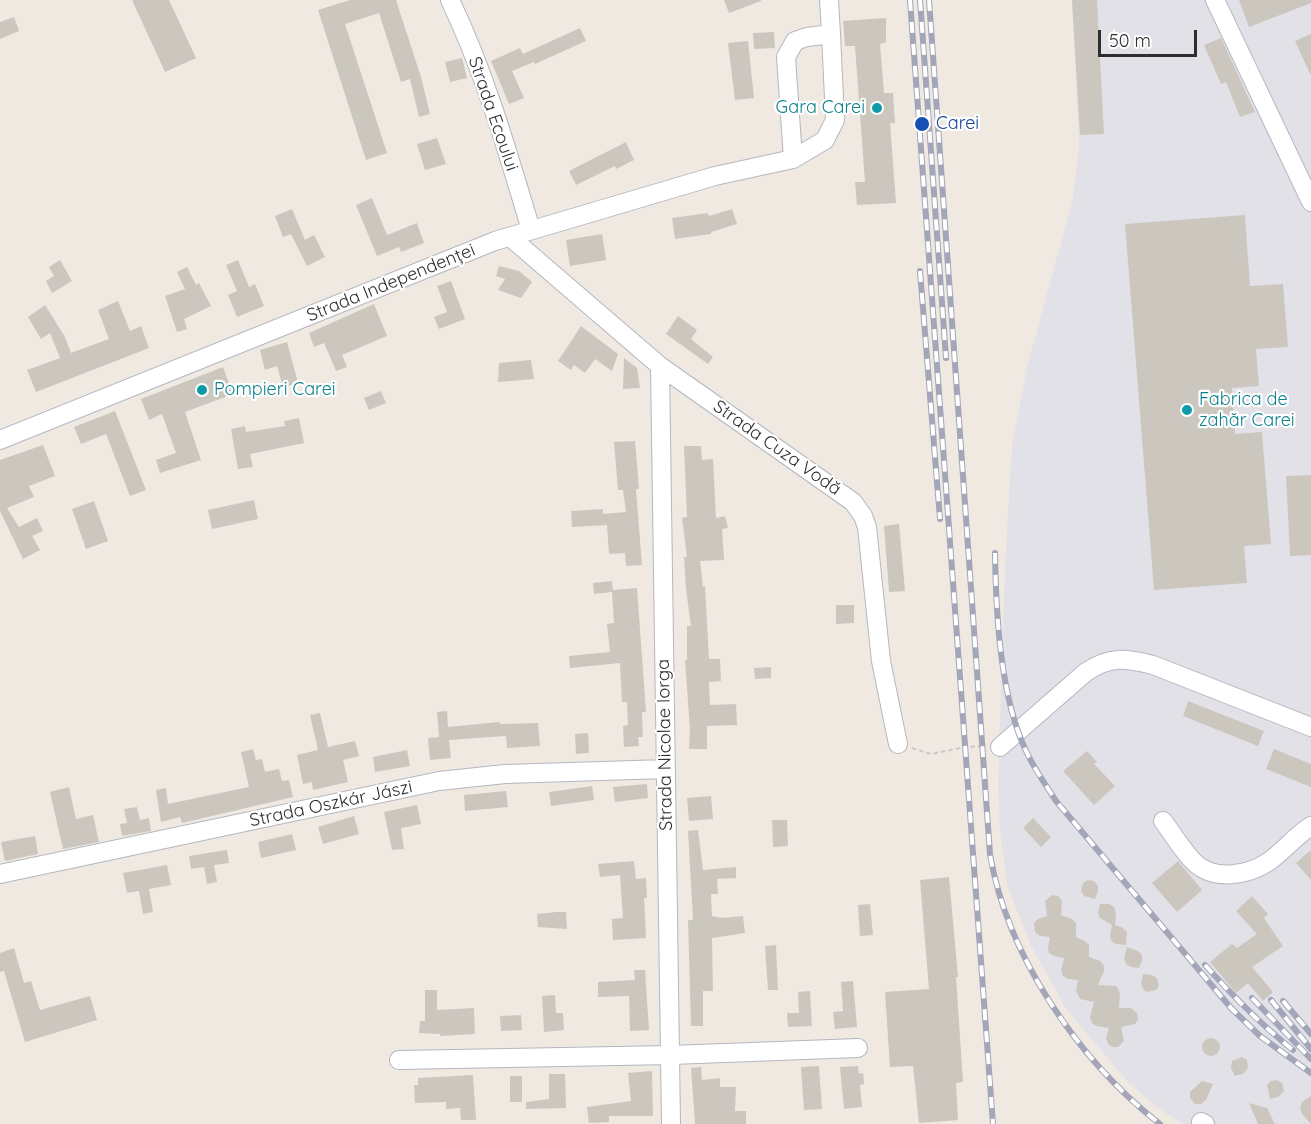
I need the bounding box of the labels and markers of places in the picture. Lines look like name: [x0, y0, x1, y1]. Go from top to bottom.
place label: Gara Carei: [776, 97, 865, 119]
marker: Gara Carei: [870, 101, 884, 115]
place label: Carei: [936, 113, 979, 135]
marker: Carei: [913, 115, 931, 133]
place label: Pompieri Carei: [214, 379, 336, 401]
marker: Pompieri Carei: [195, 383, 209, 397]
place label: Fabrica de zahăr Carei: [1199, 389, 1295, 432]
marker: Fabrica de zahăr Carei: [1180, 403, 1194, 417]

